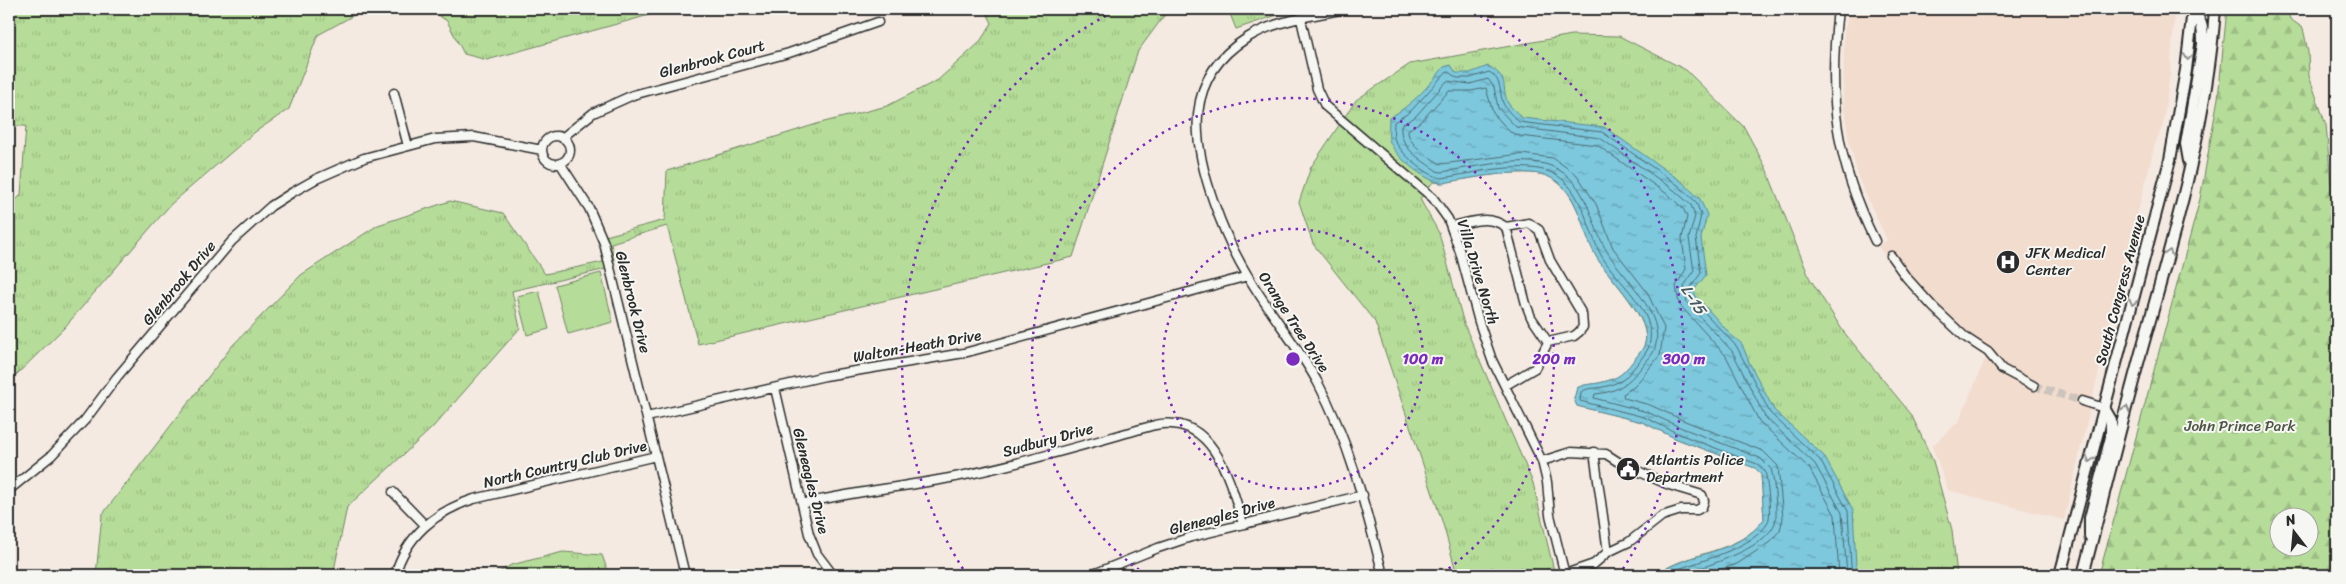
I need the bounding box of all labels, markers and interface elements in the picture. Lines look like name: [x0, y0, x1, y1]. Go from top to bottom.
street label: Glenbrook Court: [656, 32, 768, 86]
one-way arrow: [2183, 54, 2194, 62]
street label: South Congress Avenue: [2087, 211, 2153, 368]
street label: Villa Drive North: [1450, 216, 1506, 328]
street label: Glenbrook Drive: [135, 234, 223, 331]
place label: JFK Medical Center: [2025, 240, 2106, 283]
street label: Glenbrook Drive: [608, 248, 658, 356]
one-way arrow: [2163, 248, 2174, 257]
hospital icon: JFK Medical Center: [1995, 249, 2021, 275]
street label: Orange Tree Drive: [1251, 266, 1337, 378]
water label: L-15: [1673, 278, 1716, 322]
one-way arrow: [2128, 298, 2138, 306]
street label: Walton-Heath Drive: [851, 322, 983, 370]
text: 100 m: [1403, 346, 1444, 372]
text: 200 m: [1531, 346, 1576, 372]
text: 300 m: [1662, 346, 1706, 372]
centre of rings: [1284, 350, 1302, 368]
one-way arrow: [2120, 406, 2130, 414]
park label: John Prince Park: [2183, 413, 2297, 439]
street label: Sudbury Drive: [1000, 415, 1097, 465]
street label: Gleneagles Drive: [785, 425, 837, 537]
street label: North Country Club Drive: [481, 433, 649, 495]
place label: Atlantis Police Department: [1645, 447, 1744, 490]
one-way arrow: [2086, 455, 2096, 463]
public building icon: Atlantis Police Department: [1615, 456, 1641, 482]
street label: Gleneagles Drive: [1166, 489, 1278, 543]
north arrow: [2268, 506, 2318, 556]
text: N: [2281, 507, 2299, 534]

